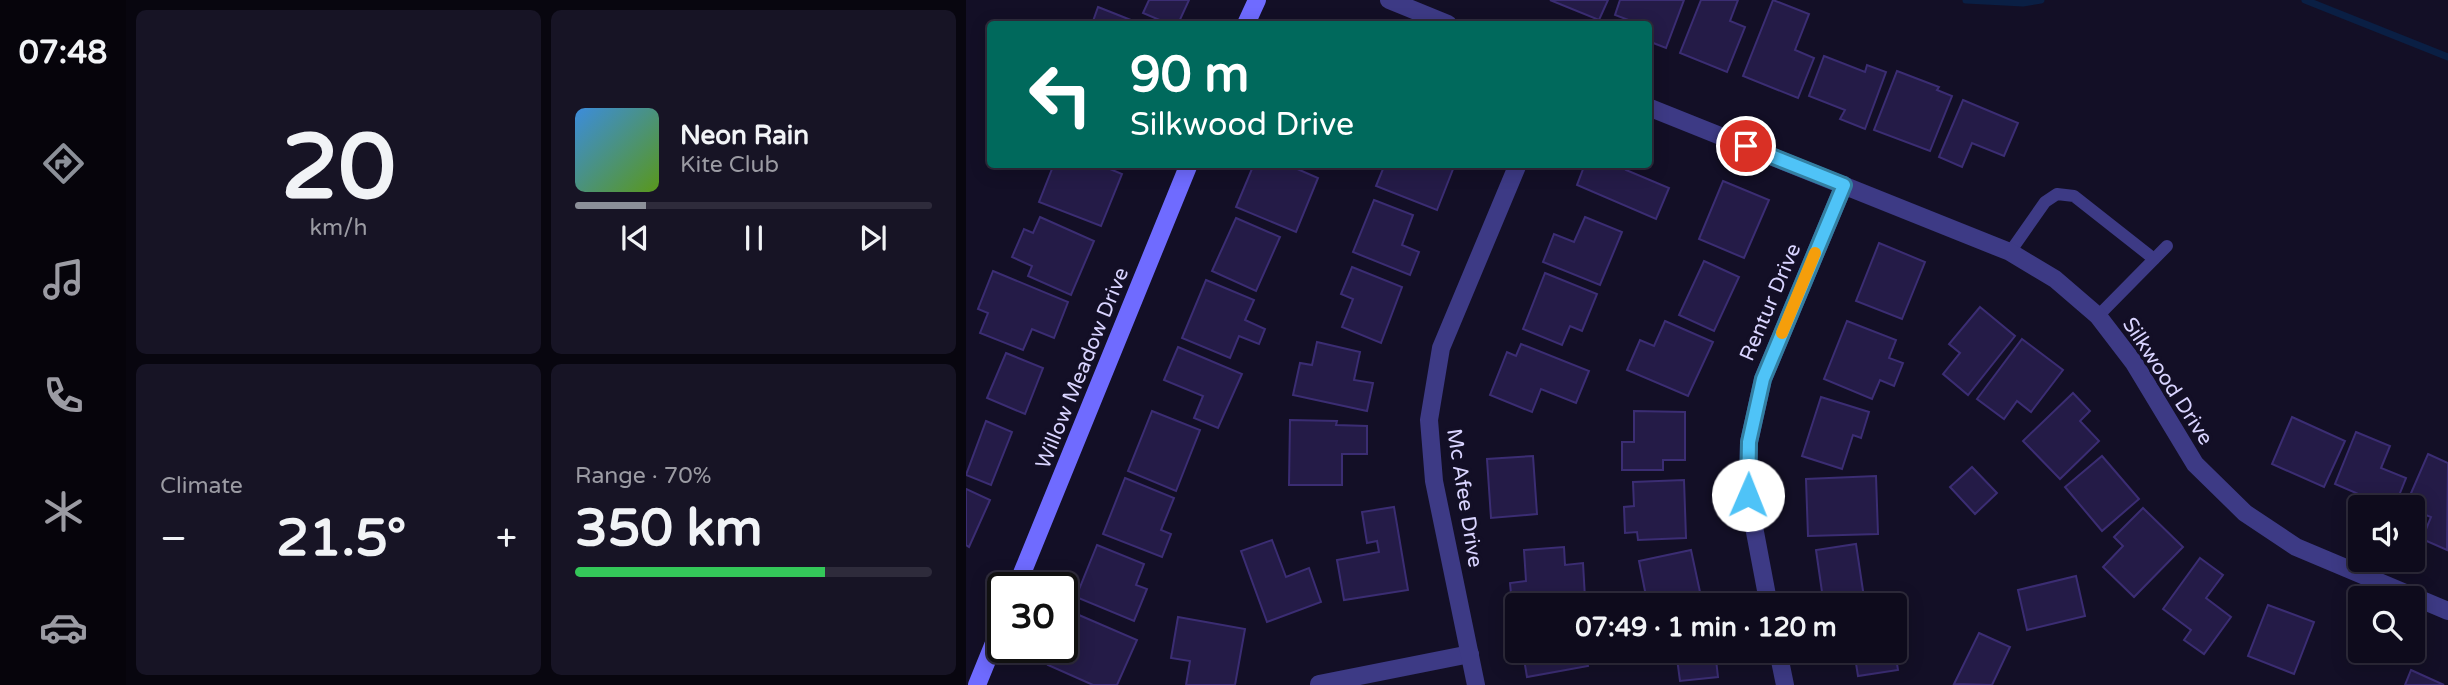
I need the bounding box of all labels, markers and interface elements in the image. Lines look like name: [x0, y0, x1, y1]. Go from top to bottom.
text: 07:48: [19, 34, 107, 72]
text: 90 m: [1130, 46, 1249, 105]
icon: left: [1015, 49, 1106, 140]
text: Silkwood Drive: [1130, 106, 1354, 144]
text: 20: [281, 113, 396, 223]
pin: [1716, 116, 1776, 176]
text: Neon Rain: [680, 120, 809, 151]
icon: arrive: [1727, 127, 1765, 165]
icon: directions: [39, 139, 88, 188]
text: Kite Club: [680, 151, 779, 179]
text: km/h: [310, 214, 367, 242]
icon: previous: [616, 219, 654, 257]
icon: pause: [735, 219, 773, 257]
icon: next: [854, 219, 892, 257]
street label: Rentur Drive: [1734, 239, 1807, 365]
icon: music: [39, 255, 88, 304]
street label: Willow Meadow Drive: [1031, 264, 1134, 472]
street label: Silkwood Drive: [2117, 313, 2218, 450]
icon: phone: [39, 371, 88, 420]
street label: Mc Afee Drive: [1441, 427, 1488, 569]
position arrow: [1711, 458, 1785, 532]
text: Range · 70%: [575, 462, 711, 490]
text: Climate: [160, 472, 243, 500]
icon: climate: [39, 487, 88, 536]
map controls: [2348, 495, 2425, 663]
button: sound: [2348, 495, 2425, 572]
text: 350 km: [575, 497, 763, 560]
text: 21.5°: [276, 507, 406, 570]
text: −: [160, 516, 187, 562]
text: +: [496, 516, 517, 562]
speed limit sign: 30: [987, 572, 1078, 663]
button: search: [2348, 586, 2425, 663]
icon: car: [39, 603, 88, 652]
text: 07:49 · 1 min · 120 m: [1575, 612, 1837, 643]

